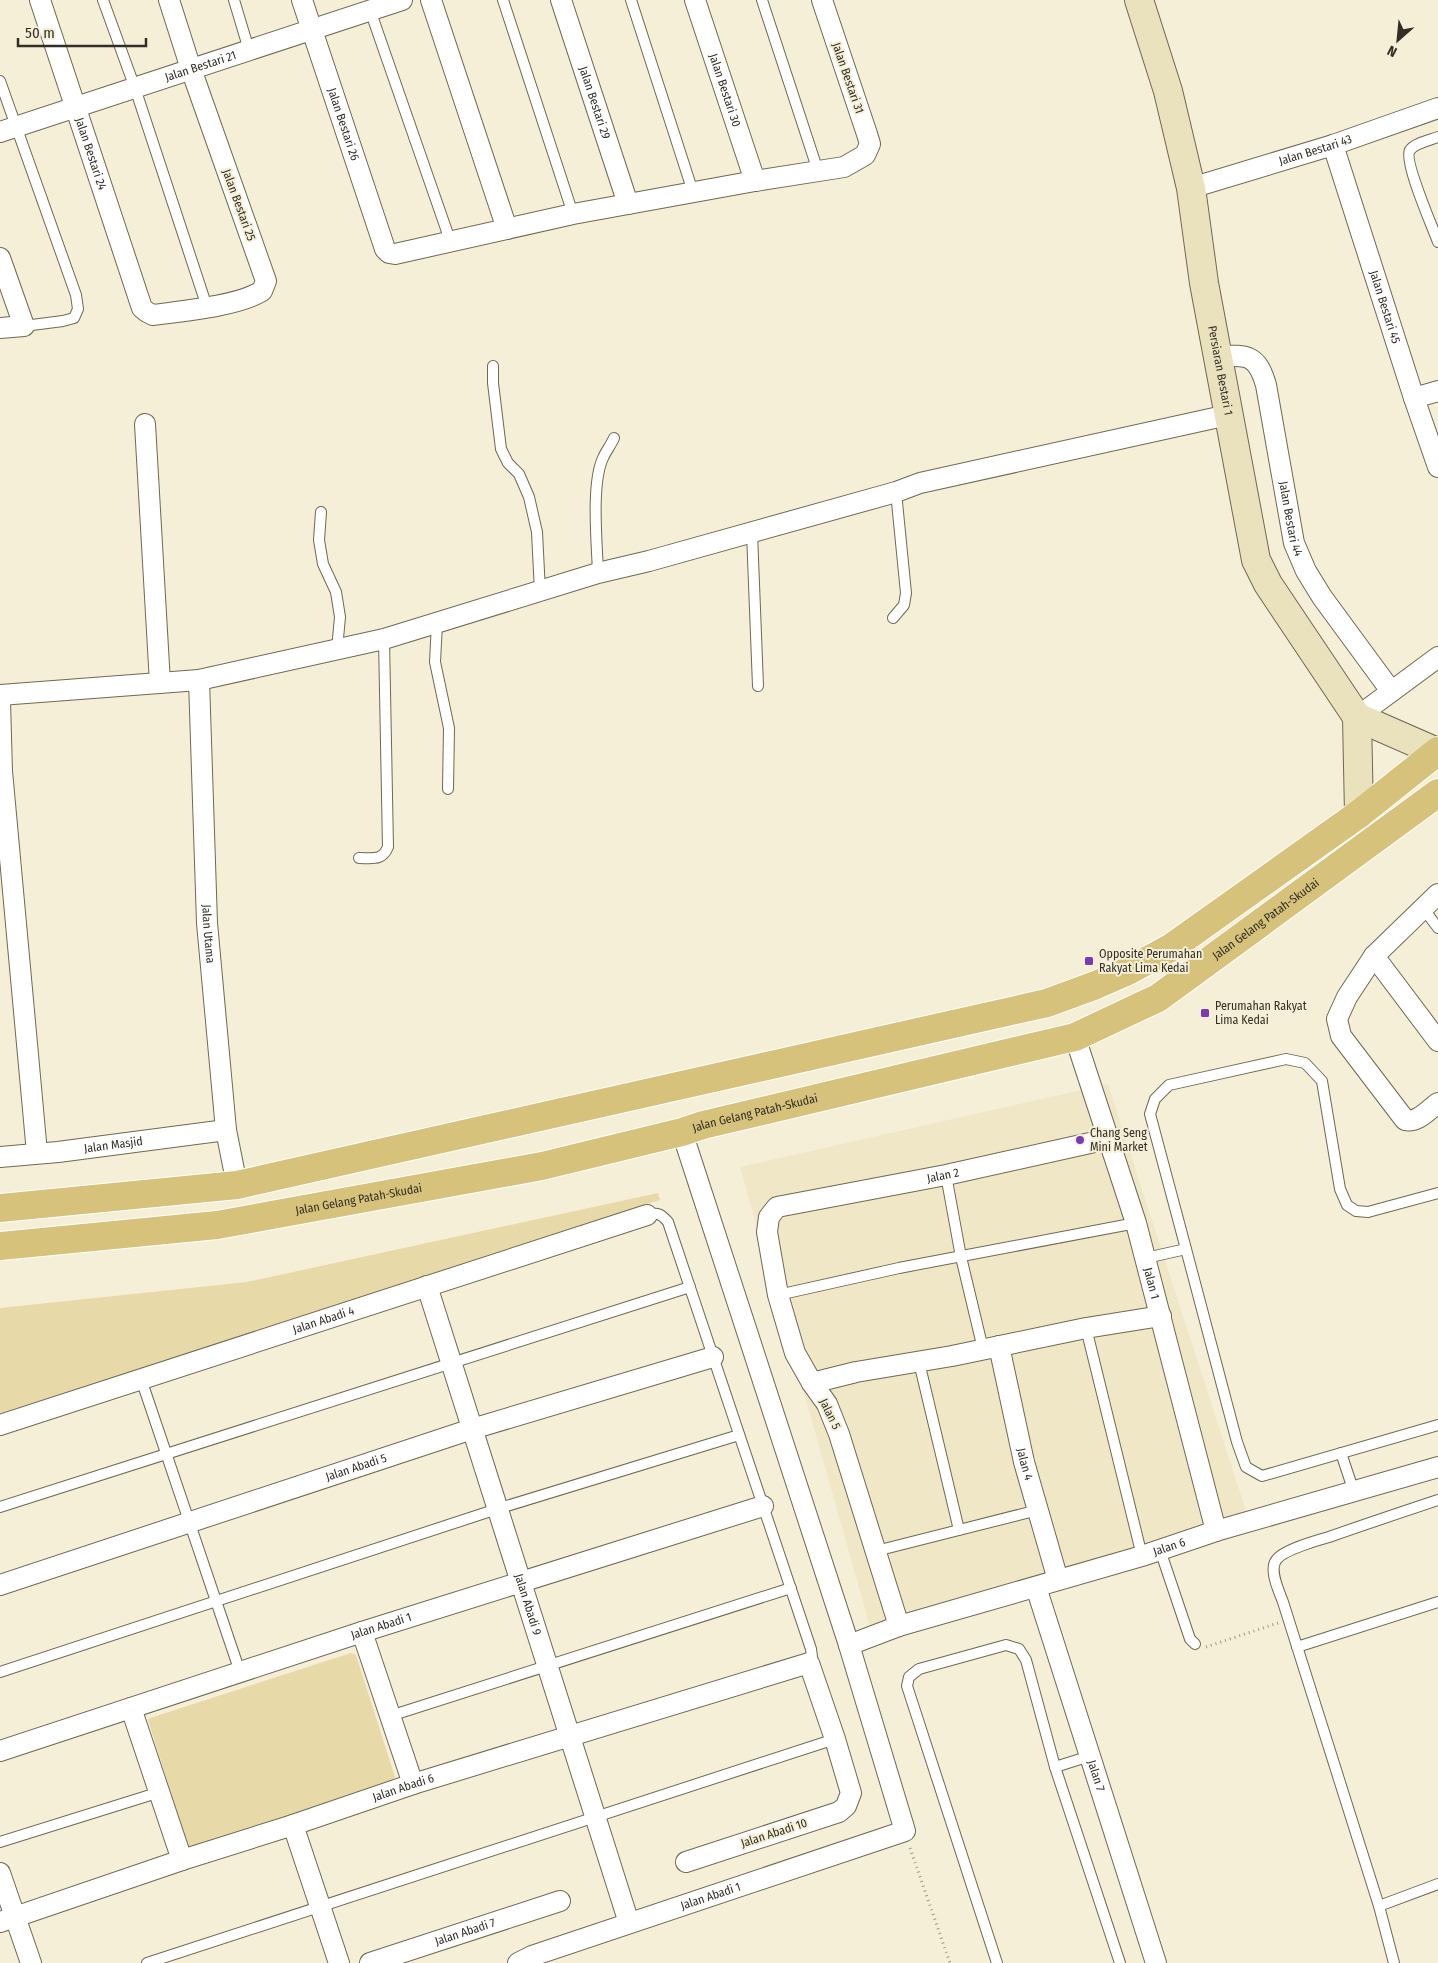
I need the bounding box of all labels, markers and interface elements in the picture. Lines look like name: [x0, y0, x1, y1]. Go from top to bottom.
scale bar: [18, 15, 145, 47]
north arrow: [1373, 15, 1423, 65]
text: 50 m: [25, 24, 55, 42]
street label: Jalan Bestari 31: [829, 41, 867, 115]
text: N: [1385, 42, 1400, 61]
street label: Jalan Bestari 21: [163, 48, 238, 84]
street label: Jalan Bestari 30: [706, 52, 744, 129]
street label: Jalan Bestari 29: [576, 64, 613, 141]
street label: Jalan Bestari 26: [325, 86, 362, 163]
street label: Jalan Bestari 24: [72, 116, 110, 192]
street label: Jalan Bestari 43: [1277, 132, 1354, 168]
street label: Jalan Bestari 25: [220, 167, 259, 243]
street label: Jalan Bestari 45: [1367, 269, 1403, 346]
street label: Persiaran Bestari 1: [1205, 324, 1236, 416]
street label: Jalan Bestari 44: [1276, 480, 1306, 559]
street label: Jalan Gelang Patah-Skudai: [1210, 876, 1322, 963]
street label: Jalan Utama: [199, 904, 218, 964]
place label: Opposite Perumahan Rakyat Lima Kedai: [1099, 947, 1202, 975]
marker: Opposite Perumahan Rakyat Lima Kedai: [1083, 955, 1095, 967]
place label: Perumahan Rakyat Lima Kedai: [1215, 999, 1307, 1027]
marker: Perumahan Rakyat Lima Kedai: [1199, 1007, 1211, 1019]
street label: Jalan Gelang Patah-Skudai: [691, 1091, 819, 1135]
place label: Chang Seng Mini Market: [1090, 1126, 1148, 1154]
street label: Jalan Masjid: [83, 1134, 144, 1156]
marker: Chang Seng Mini Market: [1074, 1134, 1086, 1146]
street label: Jalan 2: [926, 1165, 960, 1185]
street label: Jalan Gelang Patah-Skudai: [294, 1181, 423, 1218]
street label: Jalan 1: [1141, 1266, 1162, 1300]
street label: Jalan Abadi 4: [291, 1303, 356, 1337]
street label: Jalan 5: [817, 1396, 844, 1432]
street label: Jalan 4: [1014, 1447, 1036, 1482]
street label: Jalan Abadi 5: [324, 1451, 389, 1484]
street label: Jalan 6: [1151, 1535, 1187, 1559]
street label: Jalan Abadi 9: [512, 1572, 544, 1637]
street label: Jalan Abadi 1: [349, 1610, 413, 1642]
street label: Jalan 7: [1085, 1758, 1108, 1793]
street label: Jalan Abadi 6: [371, 1771, 436, 1804]
street label: Jalan Abadi 10: [739, 1816, 809, 1850]
street label: Jalan Abadi 1: [679, 1880, 743, 1913]
street label: Jalan Abadi 7: [433, 1916, 497, 1948]

